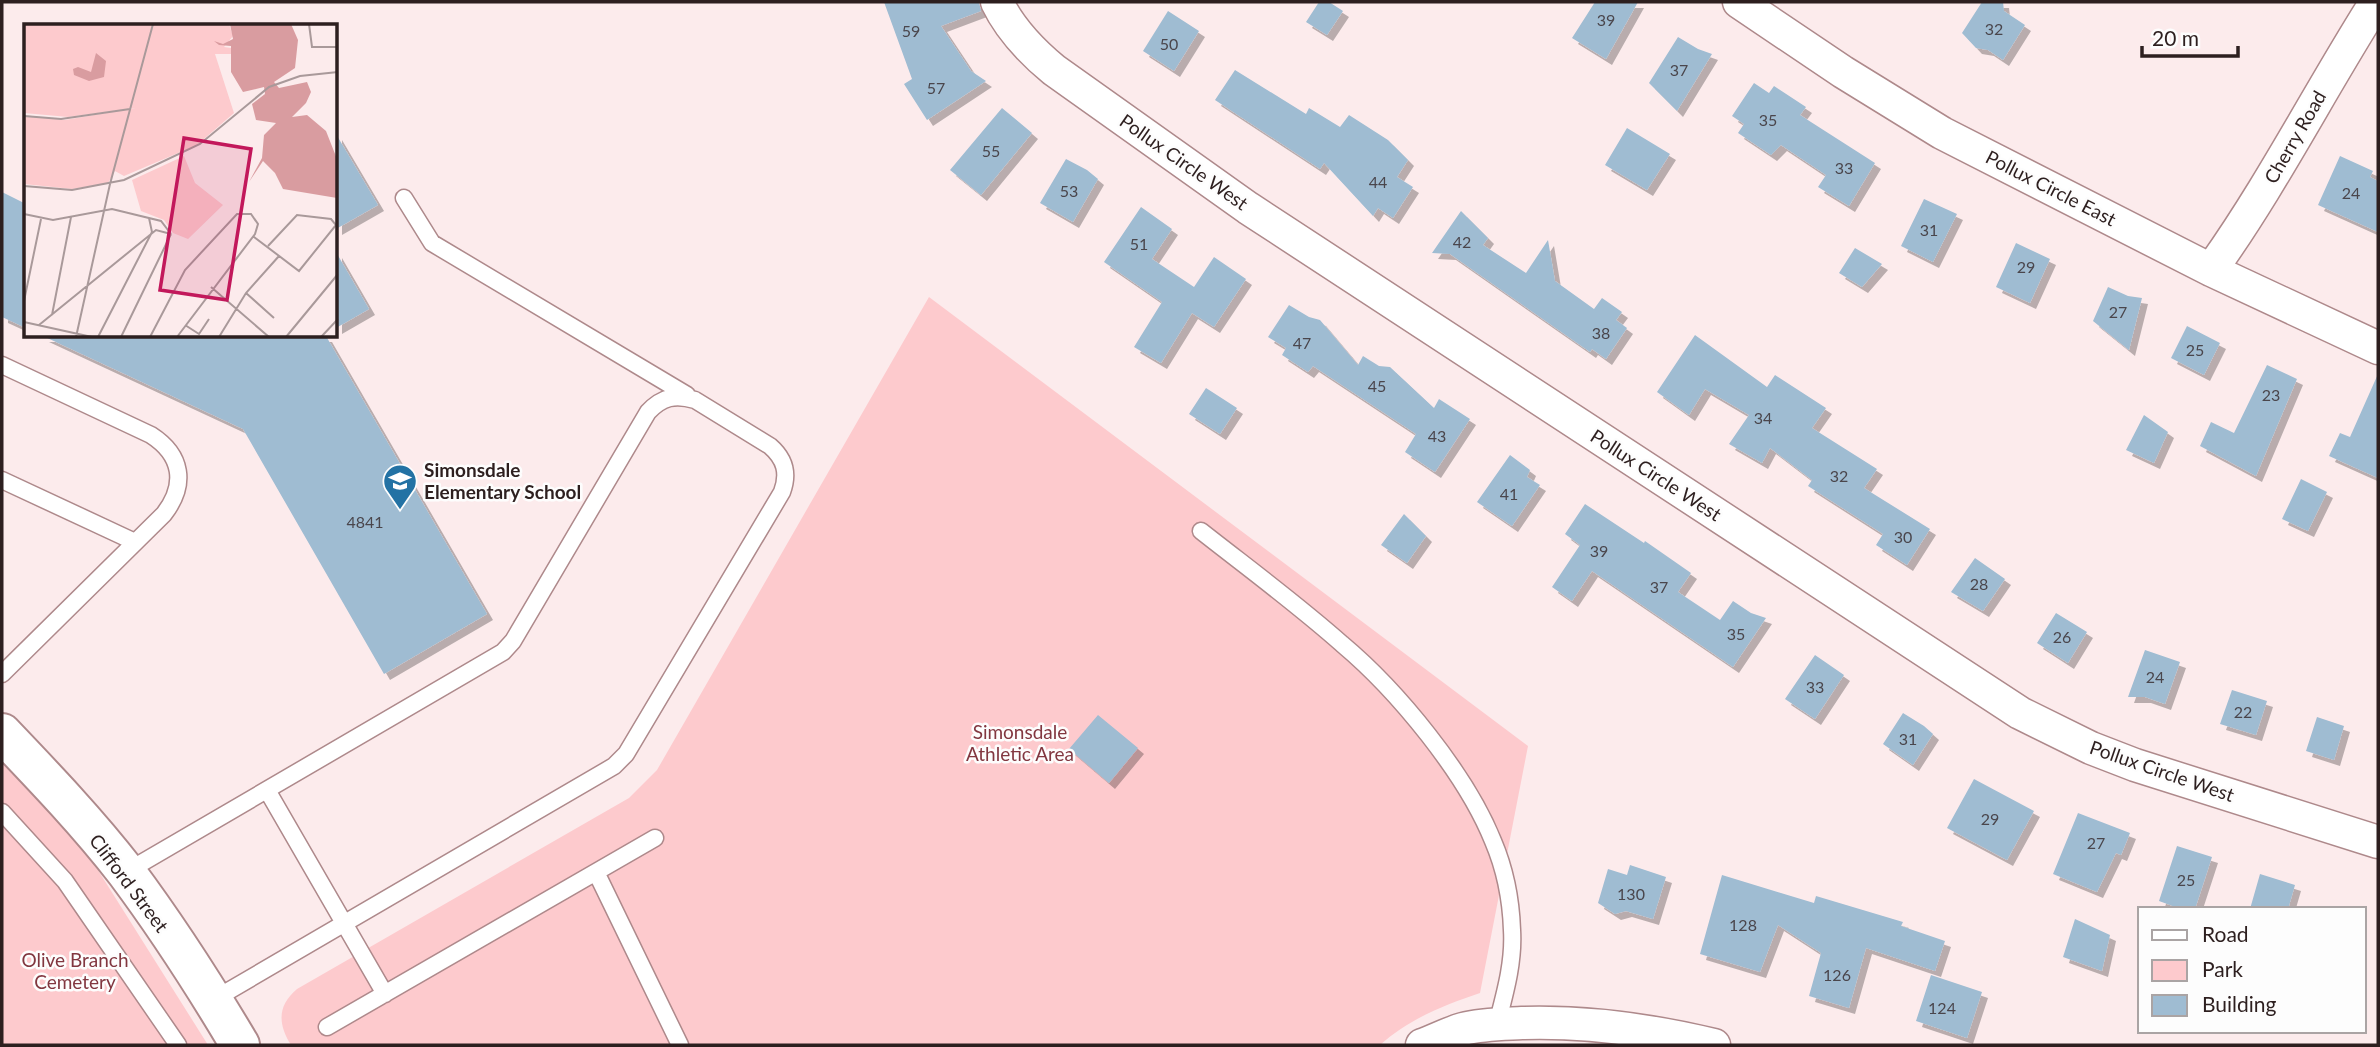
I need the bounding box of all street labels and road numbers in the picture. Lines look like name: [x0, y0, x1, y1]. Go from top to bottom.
street label: Cherry Road: [2259, 86, 2330, 187]
street label: Pollux Circle West: [1116, 109, 1253, 214]
street label: Pollux Circle East: [1982, 145, 2120, 230]
street label: Pollux Circle West: [1587, 424, 1726, 526]
street label: Pollux Circle West: [2087, 735, 2238, 806]
street label: Clifford Street: [85, 829, 174, 936]

